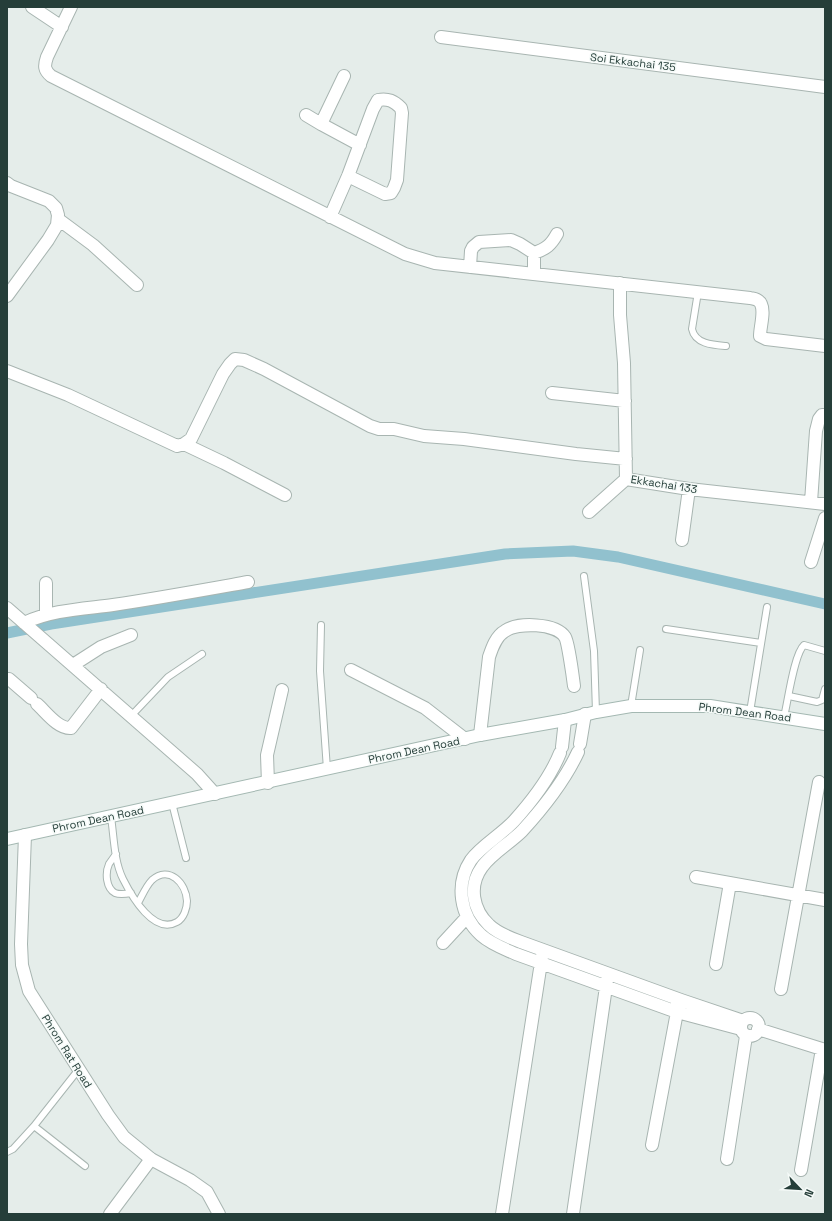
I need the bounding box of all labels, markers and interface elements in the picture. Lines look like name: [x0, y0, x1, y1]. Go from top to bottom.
street label: Soi Ekkachai 135: [589, 50, 677, 74]
street label: Ekkachai 133: [630, 472, 699, 496]
street label: Phrom Dean Road: [698, 699, 792, 725]
street label: Phrom Dean Road: [367, 733, 461, 767]
street label: Phrom Dean Road: [51, 802, 145, 836]
street label: Phrom Rat Road: [39, 1012, 95, 1090]
north arrow: [780, 1169, 820, 1209]
text: N: [801, 1187, 817, 1200]

